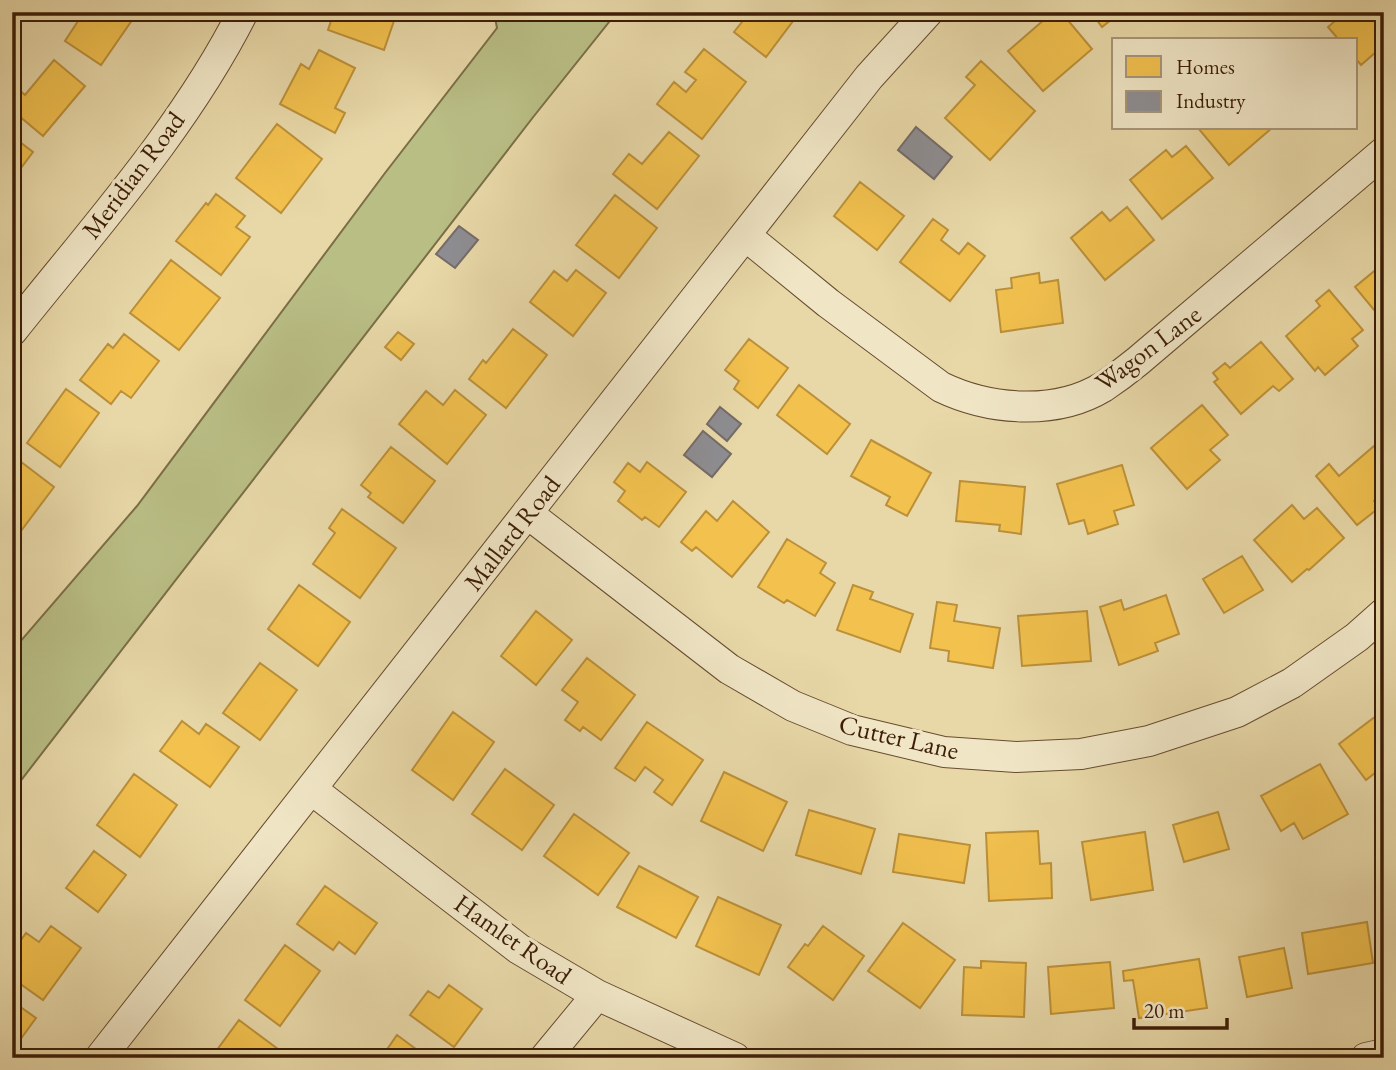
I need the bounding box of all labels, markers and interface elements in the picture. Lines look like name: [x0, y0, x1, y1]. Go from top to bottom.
legend: [1112, 38, 1358, 130]
text: Homes: [1176, 53, 1235, 80]
text: Industry: [1176, 87, 1246, 114]
street label: Meridian Road: [74, 104, 193, 246]
street label: Wagon Lane: [1088, 297, 1208, 399]
street label: Mallard Road: [456, 468, 568, 598]
street label: Cutter Lane: [836, 707, 962, 767]
street label: Hamlet Road: [448, 886, 579, 992]
scale bar: [1134, 986, 1226, 1030]
text: 20 m: [1144, 997, 1185, 1024]

